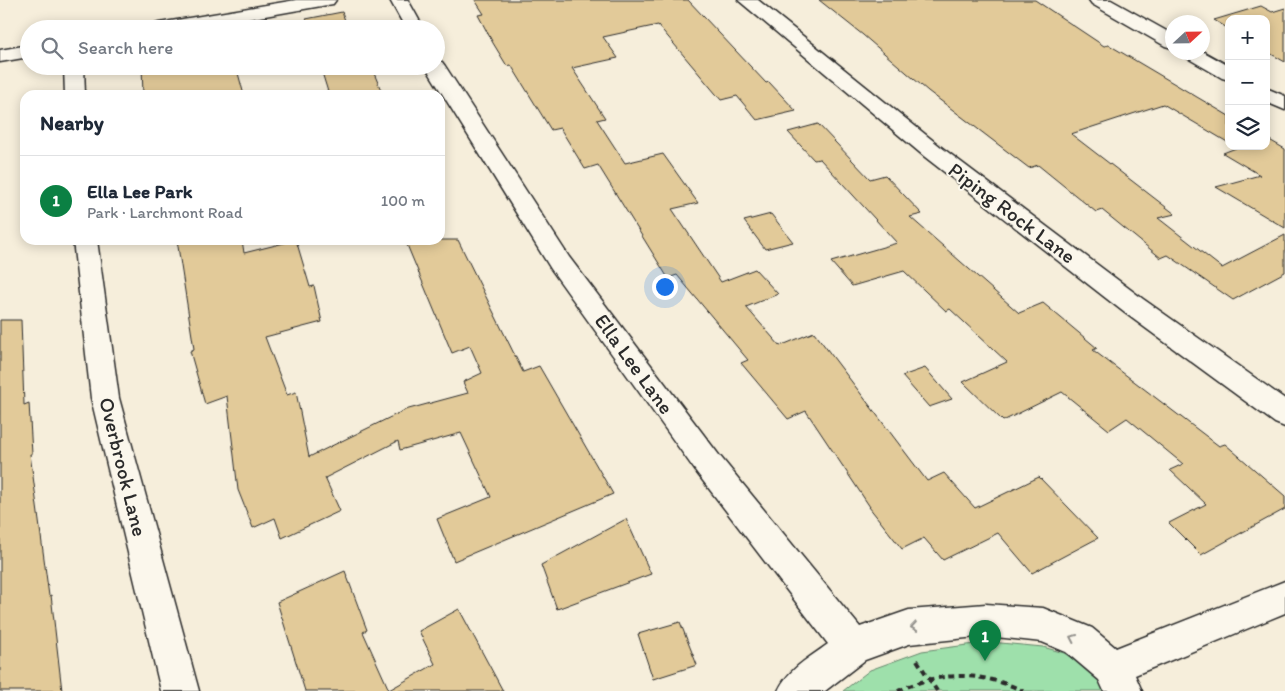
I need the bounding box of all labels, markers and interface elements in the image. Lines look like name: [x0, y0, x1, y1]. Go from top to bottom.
north arrow: [1165, 15, 1210, 60]
map controls: [1225, 15, 1270, 150]
button: +: [1225, 15, 1270, 60]
search box: [20, 20, 445, 75]
icon: search: [38, 34, 66, 62]
text: Search here: [78, 36, 173, 59]
button: −: [1225, 60, 1270, 105]
button: layers: [1225, 105, 1270, 150]
text: Nearby: [40, 110, 104, 135]
street label: Piping Rock Lane: [944, 157, 1081, 269]
text: Ella Lee Park: [87, 180, 192, 203]
text: 1: [52, 191, 60, 210]
text: 100 m: [381, 191, 425, 210]
text: Park · Larchmont Road: [87, 203, 243, 222]
your location: [652, 274, 678, 300]
street label: Ella Lee Lane: [590, 309, 679, 419]
street label: Overbrook Lane: [94, 395, 153, 539]
pin: 1: [969, 620, 1001, 661]
one-way arrow: [910, 621, 918, 632]
one-way arrow: [1069, 634, 1078, 644]

